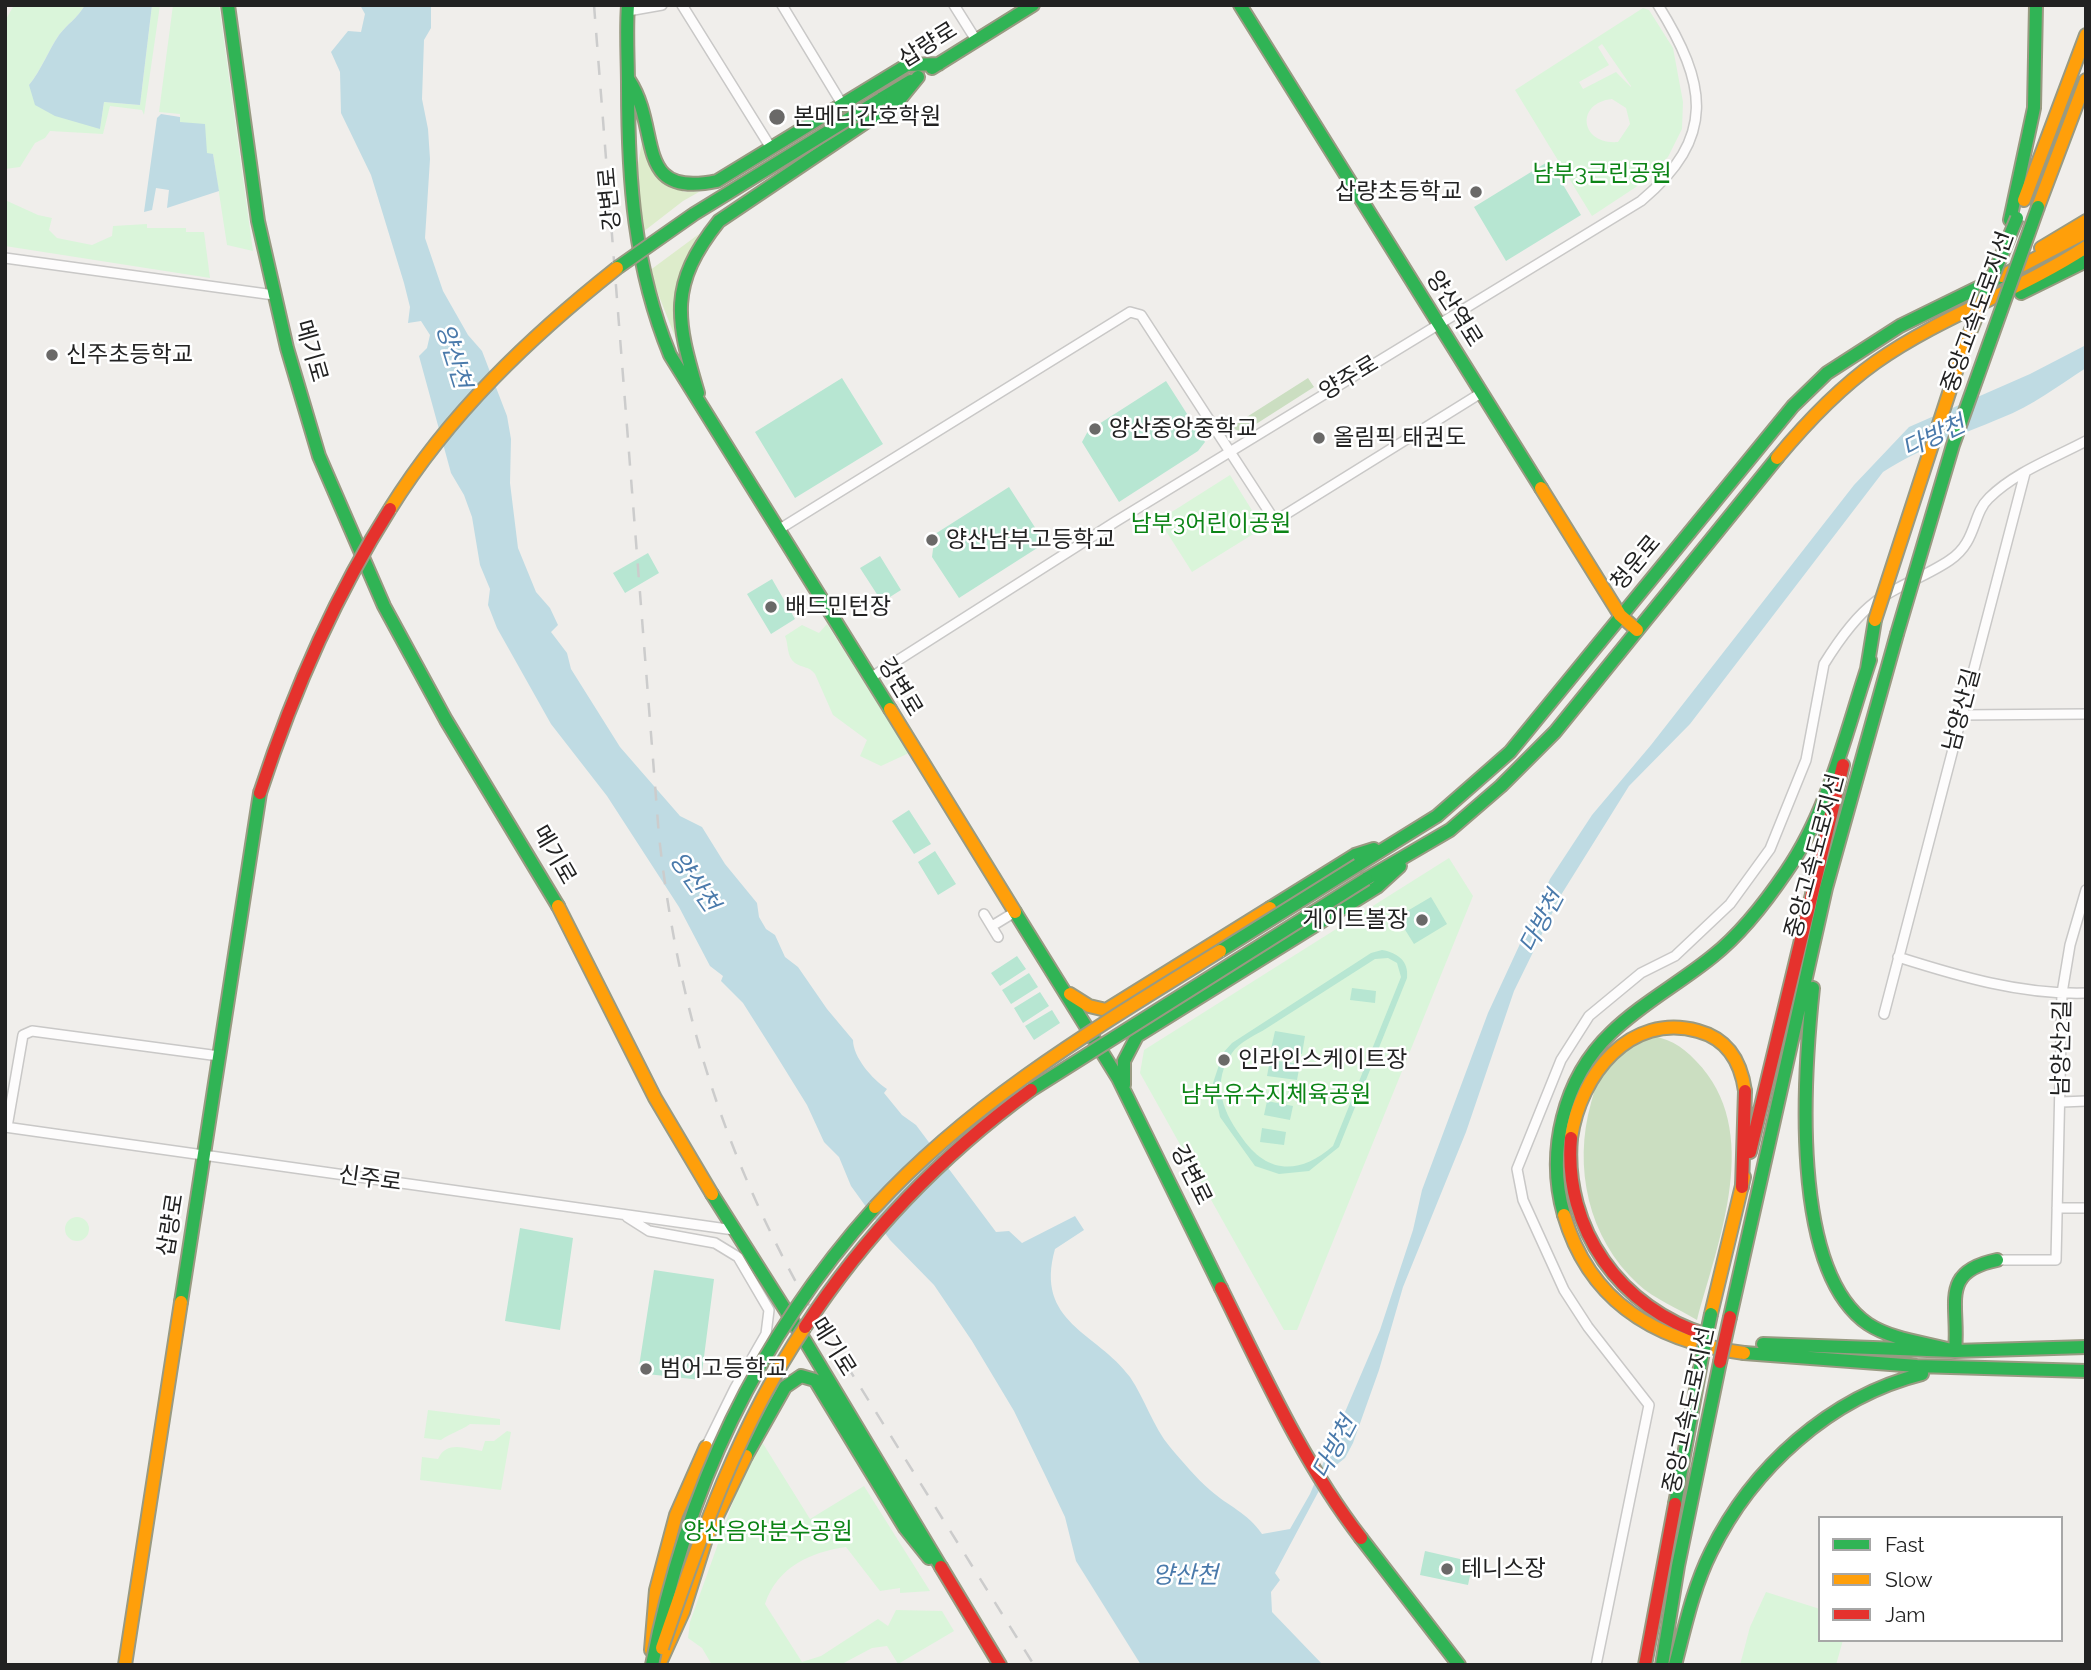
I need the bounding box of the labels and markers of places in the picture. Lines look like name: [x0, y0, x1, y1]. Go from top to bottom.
place label: 본메디간호학원: [793, 103, 941, 131]
marker: 본메디간호학원: [767, 107, 787, 127]
place label: 삽량초등학교: [1335, 178, 1462, 206]
marker: 삽량초등학교: [1468, 184, 1484, 200]
place label: 신주초등학교: [66, 341, 193, 369]
marker: 신주초등학교: [44, 347, 60, 363]
place label: 양산중앙중학교: [1109, 415, 1257, 443]
marker: 양산중앙중학교: [1087, 421, 1103, 437]
place label: 올림픽 태권도: [1333, 424, 1466, 452]
marker: 올림픽 태권도: [1311, 430, 1327, 446]
place label: 양산남부고등학교: [946, 526, 1115, 554]
marker: 양산남부고등학교: [924, 532, 940, 548]
place label: 배드민턴장: [785, 593, 891, 621]
marker: 배드민턴장: [763, 599, 779, 615]
place label: 게이트볼장: [1302, 906, 1408, 934]
marker: 게이트볼장: [1414, 912, 1430, 928]
place label: 인라인스케이트장: [1238, 1046, 1407, 1074]
marker: 인라인스케이트장: [1216, 1052, 1232, 1068]
place label: 범어고등학교: [660, 1355, 787, 1383]
marker: 범어고등학교: [638, 1361, 654, 1377]
place label: 테니스장: [1461, 1555, 1546, 1583]
marker: 테니스장: [1439, 1561, 1455, 1577]

